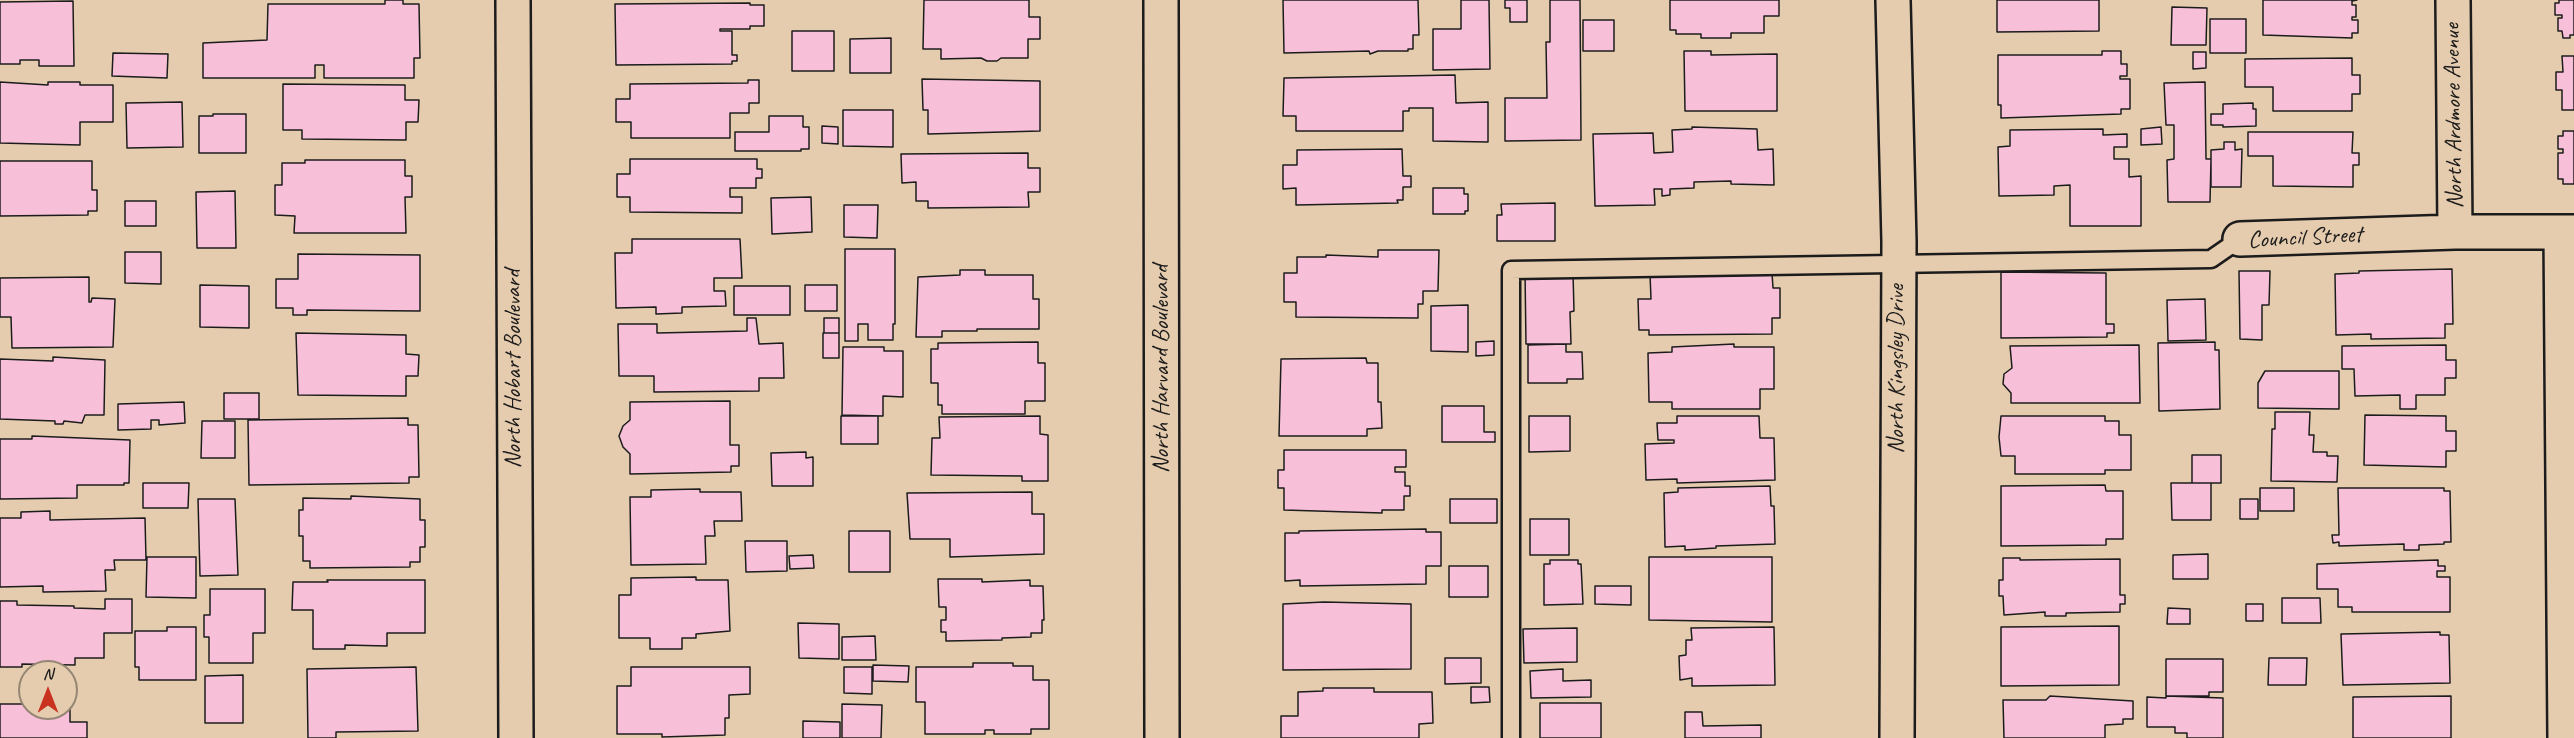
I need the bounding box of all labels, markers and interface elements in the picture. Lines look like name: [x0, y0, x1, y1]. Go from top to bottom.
street label: North Ardmore Avenue: [2438, 23, 2470, 209]
street label: Council Street: [2247, 221, 2363, 255]
street label: North Harvard Boulevard: [1148, 265, 1176, 473]
street label: North Hobart Boulevard: [500, 270, 528, 468]
street label: North Kingsley Drive: [1883, 284, 1911, 454]
north arrow: [18, 660, 78, 720]
text: N: [43, 664, 53, 684]

